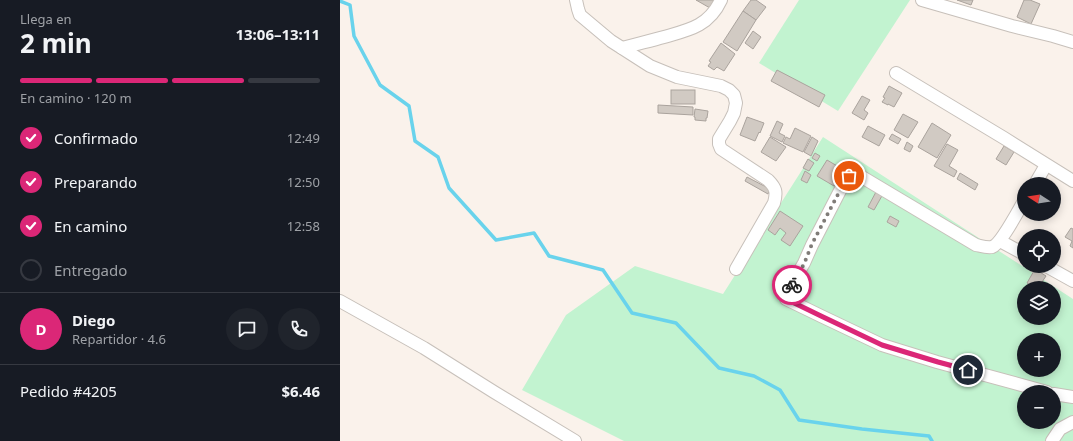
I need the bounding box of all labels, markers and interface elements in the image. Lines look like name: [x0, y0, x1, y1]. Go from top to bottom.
text: Llega en: [20, 10, 72, 28]
text: 13:06–13:11: [235, 24, 320, 44]
text: 2 min: [20, 25, 92, 61]
text: En camino · 120 m: [20, 89, 132, 107]
icon: check: [20, 127, 42, 149]
text: Confirmado: [54, 128, 138, 148]
text: 12:49: [287, 129, 320, 147]
pin: [832, 159, 866, 193]
icon: bag: [838, 165, 860, 187]
icon: check: [20, 171, 42, 193]
text: Preparando: [54, 172, 137, 192]
text: 12:50: [287, 173, 320, 191]
north arrow: [1017, 177, 1061, 221]
map controls: [1017, 177, 1061, 429]
icon: check: [20, 215, 42, 237]
text: En camino: [54, 216, 127, 236]
text: 12:58: [287, 217, 320, 235]
button: locate: [1017, 229, 1061, 273]
text: Entregado: [54, 260, 127, 280]
courier: [772, 265, 812, 305]
icon: bike: [781, 274, 803, 296]
button: layers: [1017, 281, 1061, 325]
button: chat: [226, 308, 268, 350]
button: phone: [278, 308, 320, 350]
text: Diego: [72, 310, 115, 330]
text: D: [36, 319, 46, 339]
text: Repartidor · 4.6: [72, 330, 166, 348]
button: +: [1017, 333, 1061, 377]
pin: [951, 353, 985, 387]
icon: home: [957, 359, 979, 381]
text: Pedido #4205: [20, 381, 117, 401]
text: $6.46: [281, 381, 320, 401]
button: −: [1017, 385, 1061, 429]

